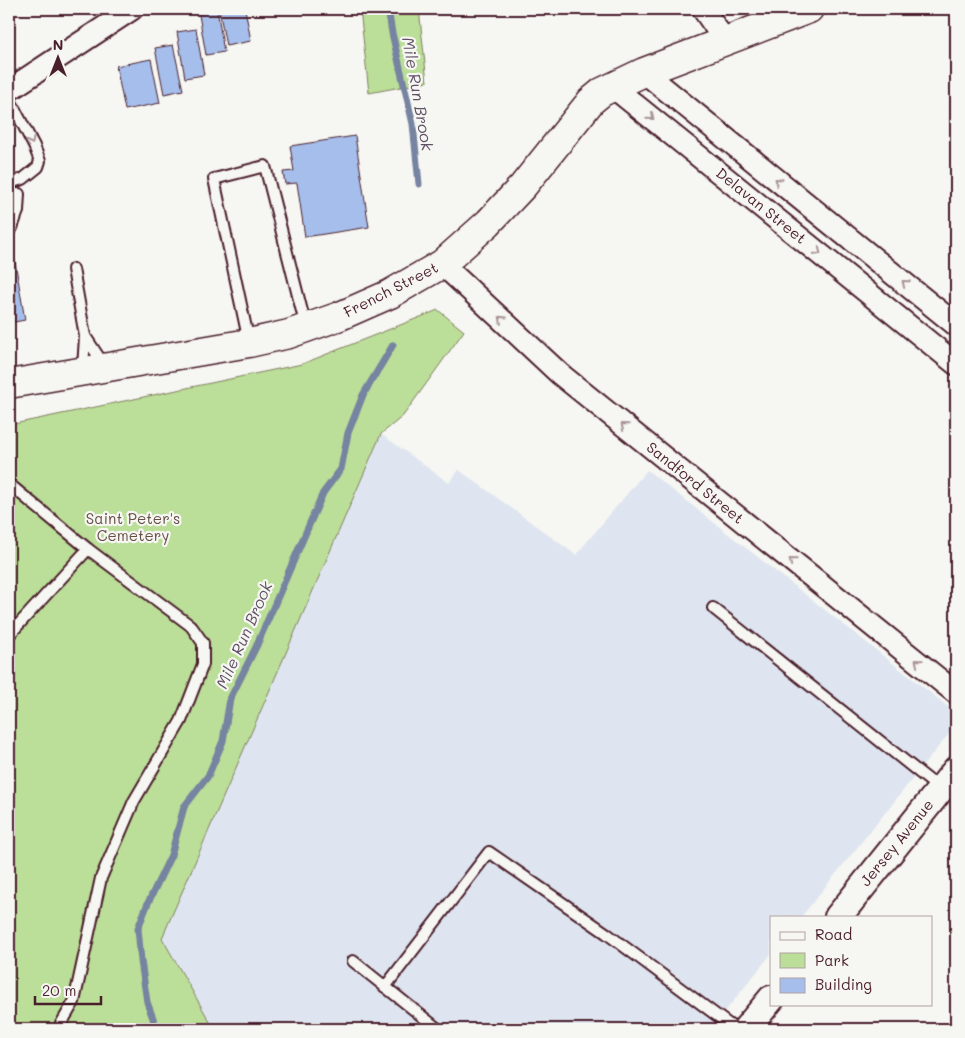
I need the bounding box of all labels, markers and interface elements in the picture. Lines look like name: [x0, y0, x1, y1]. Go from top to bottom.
north arrow: [32, 32, 82, 82]
text: N: [53, 35, 63, 54]
water label: Mile Run Brook: [398, 35, 439, 153]
one-way arrow: [645, 112, 654, 121]
one-way arrow: [25, 136, 35, 145]
street label: Delavan Street: [712, 163, 811, 248]
one-way arrow: [775, 179, 784, 187]
one-way arrow: [812, 247, 821, 255]
street label: French Street: [340, 257, 441, 321]
one-way arrow: [901, 280, 910, 289]
one-way arrow: [498, 316, 507, 325]
one-way arrow: [621, 423, 630, 431]
street label: Sandford Street: [643, 437, 749, 528]
park label: Saint Peter's Cemetery: [86, 508, 180, 545]
one-way arrow: [788, 557, 797, 566]
water label: Mile Run Brook: [211, 577, 277, 692]
one-way arrow: [915, 660, 924, 668]
street label: Jersey Avenue: [855, 795, 937, 890]
legend: [770, 916, 932, 1006]
text: Road: [815, 924, 852, 944]
text: Park: [815, 950, 849, 970]
scale bar: [35, 973, 101, 1005]
text: Building: [815, 974, 872, 994]
text: 20 m: [42, 980, 76, 1000]

